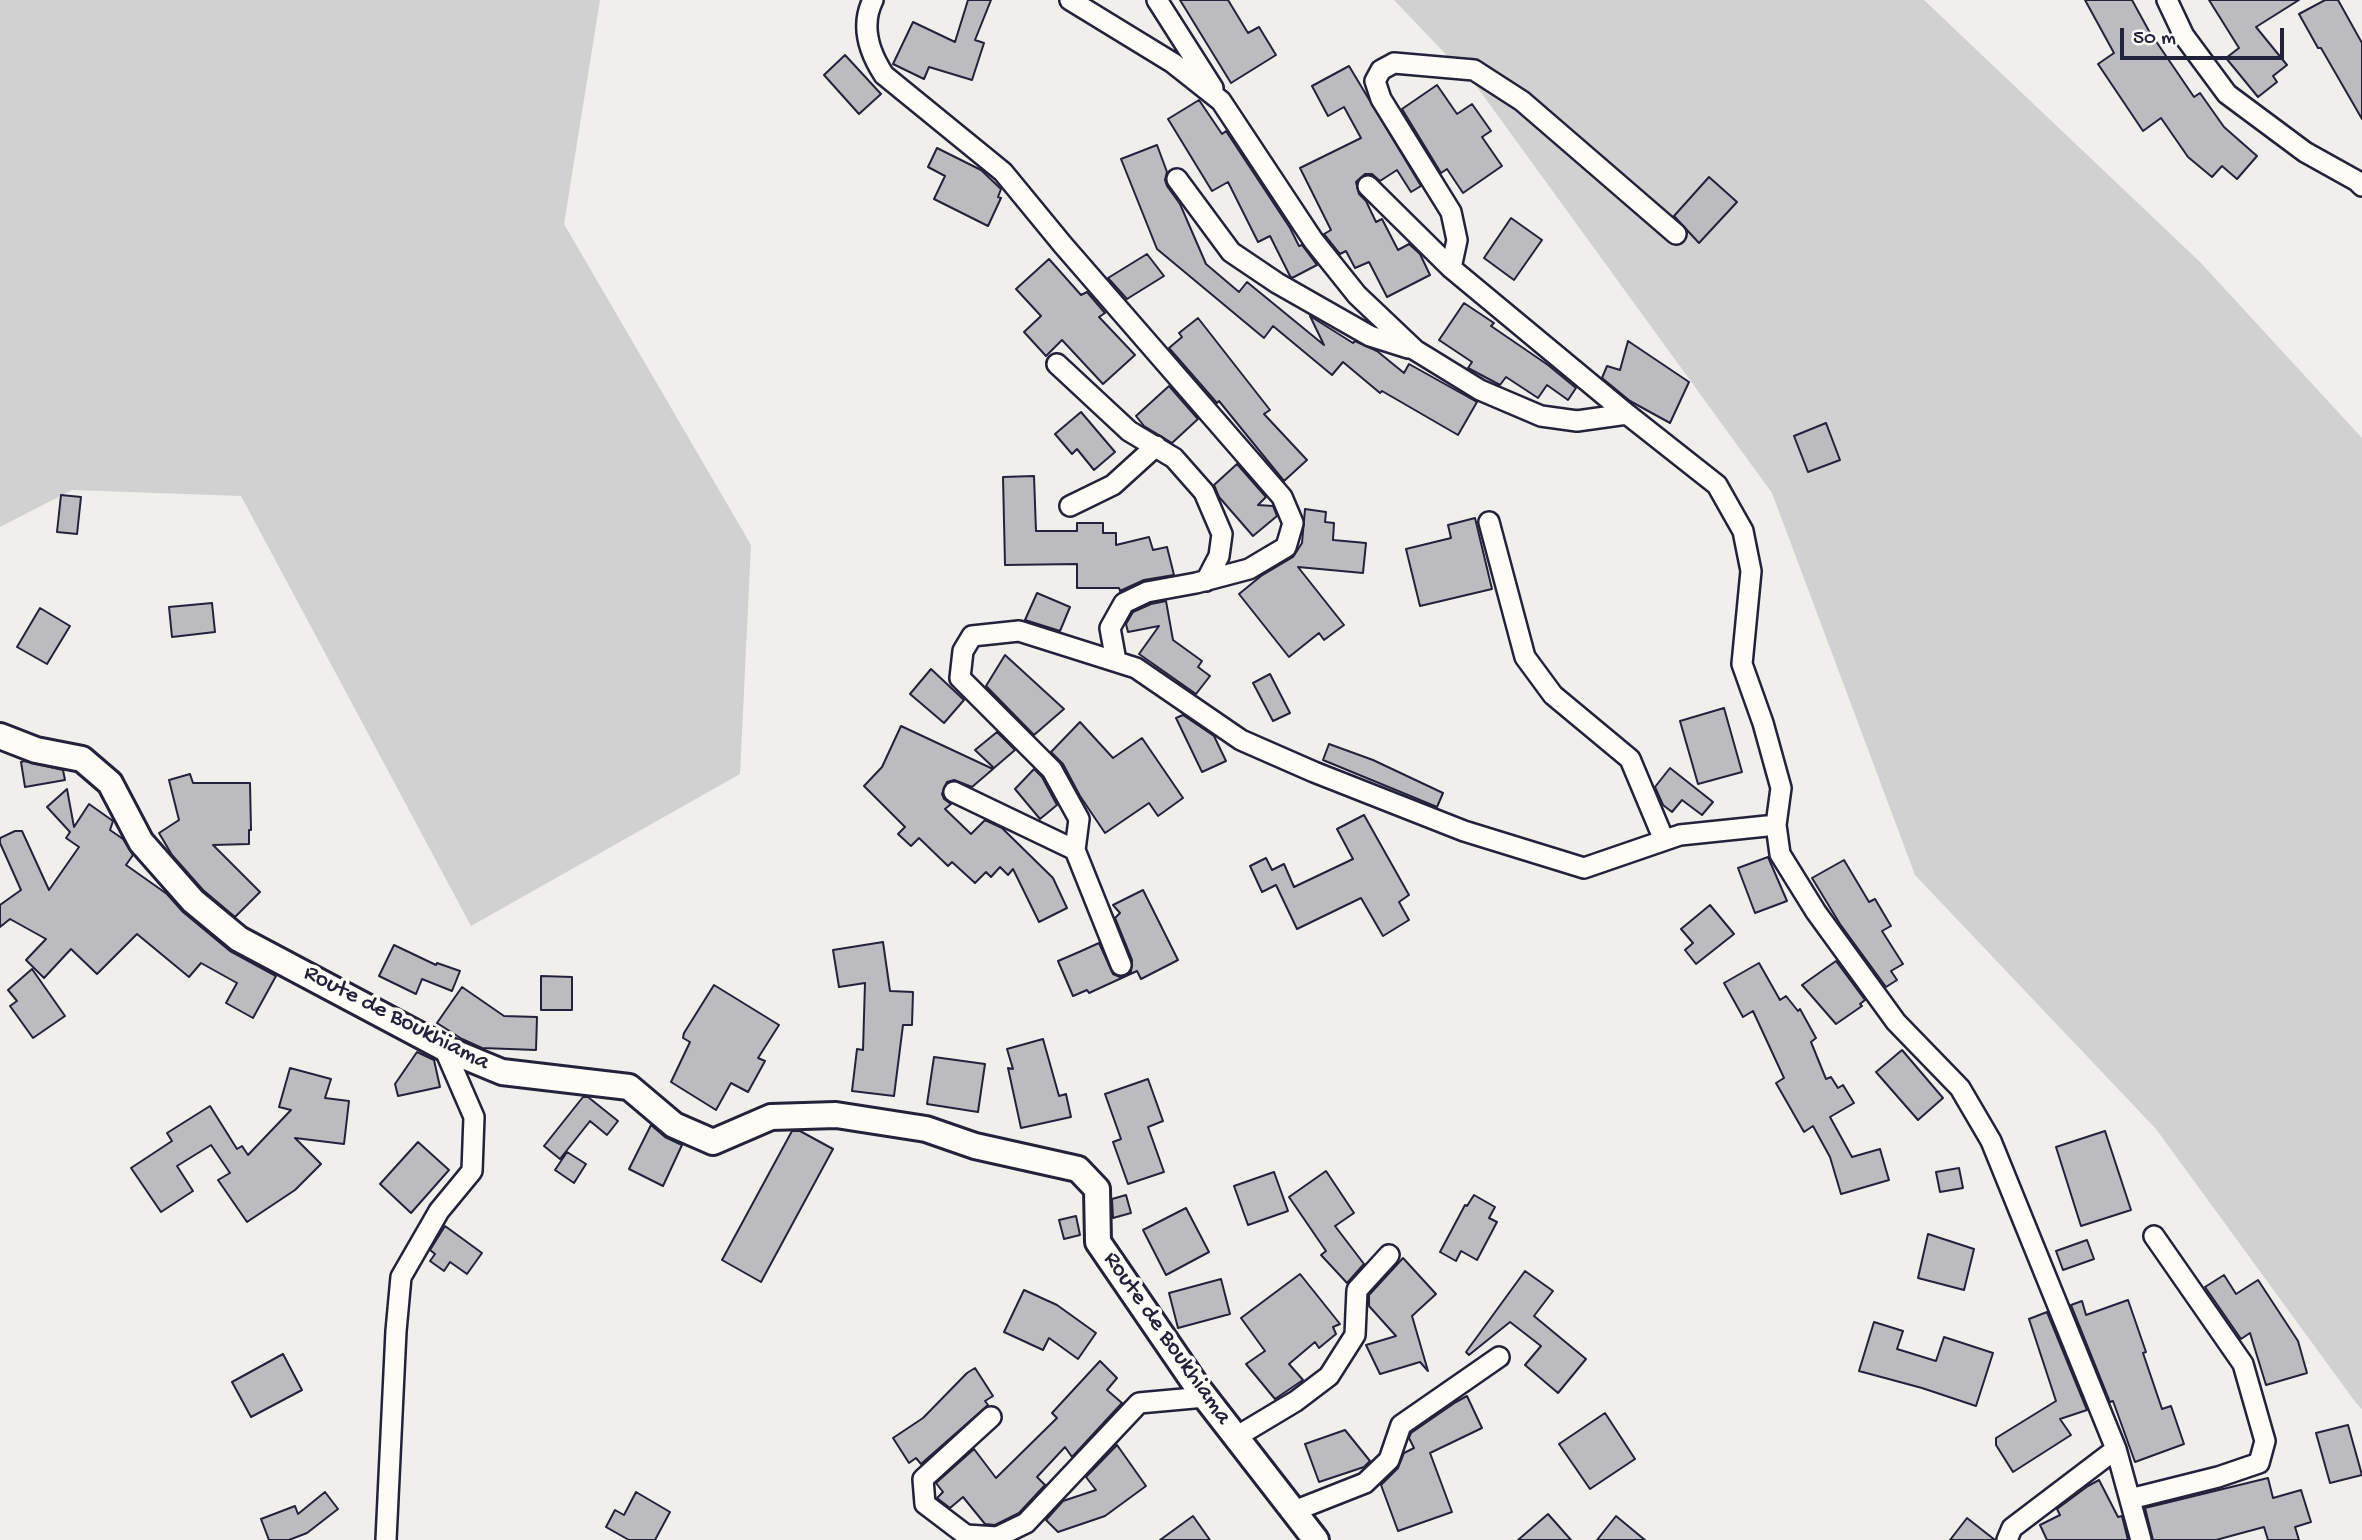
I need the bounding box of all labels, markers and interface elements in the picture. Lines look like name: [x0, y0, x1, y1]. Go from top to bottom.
scale bar: [2124, 14, 2288, 58]
text: 50 m: [2133, 27, 2176, 52]
street label: Route de Boukhiama: [298, 960, 494, 1078]
street label: Route de Boukhiama: [1095, 1247, 1237, 1431]

